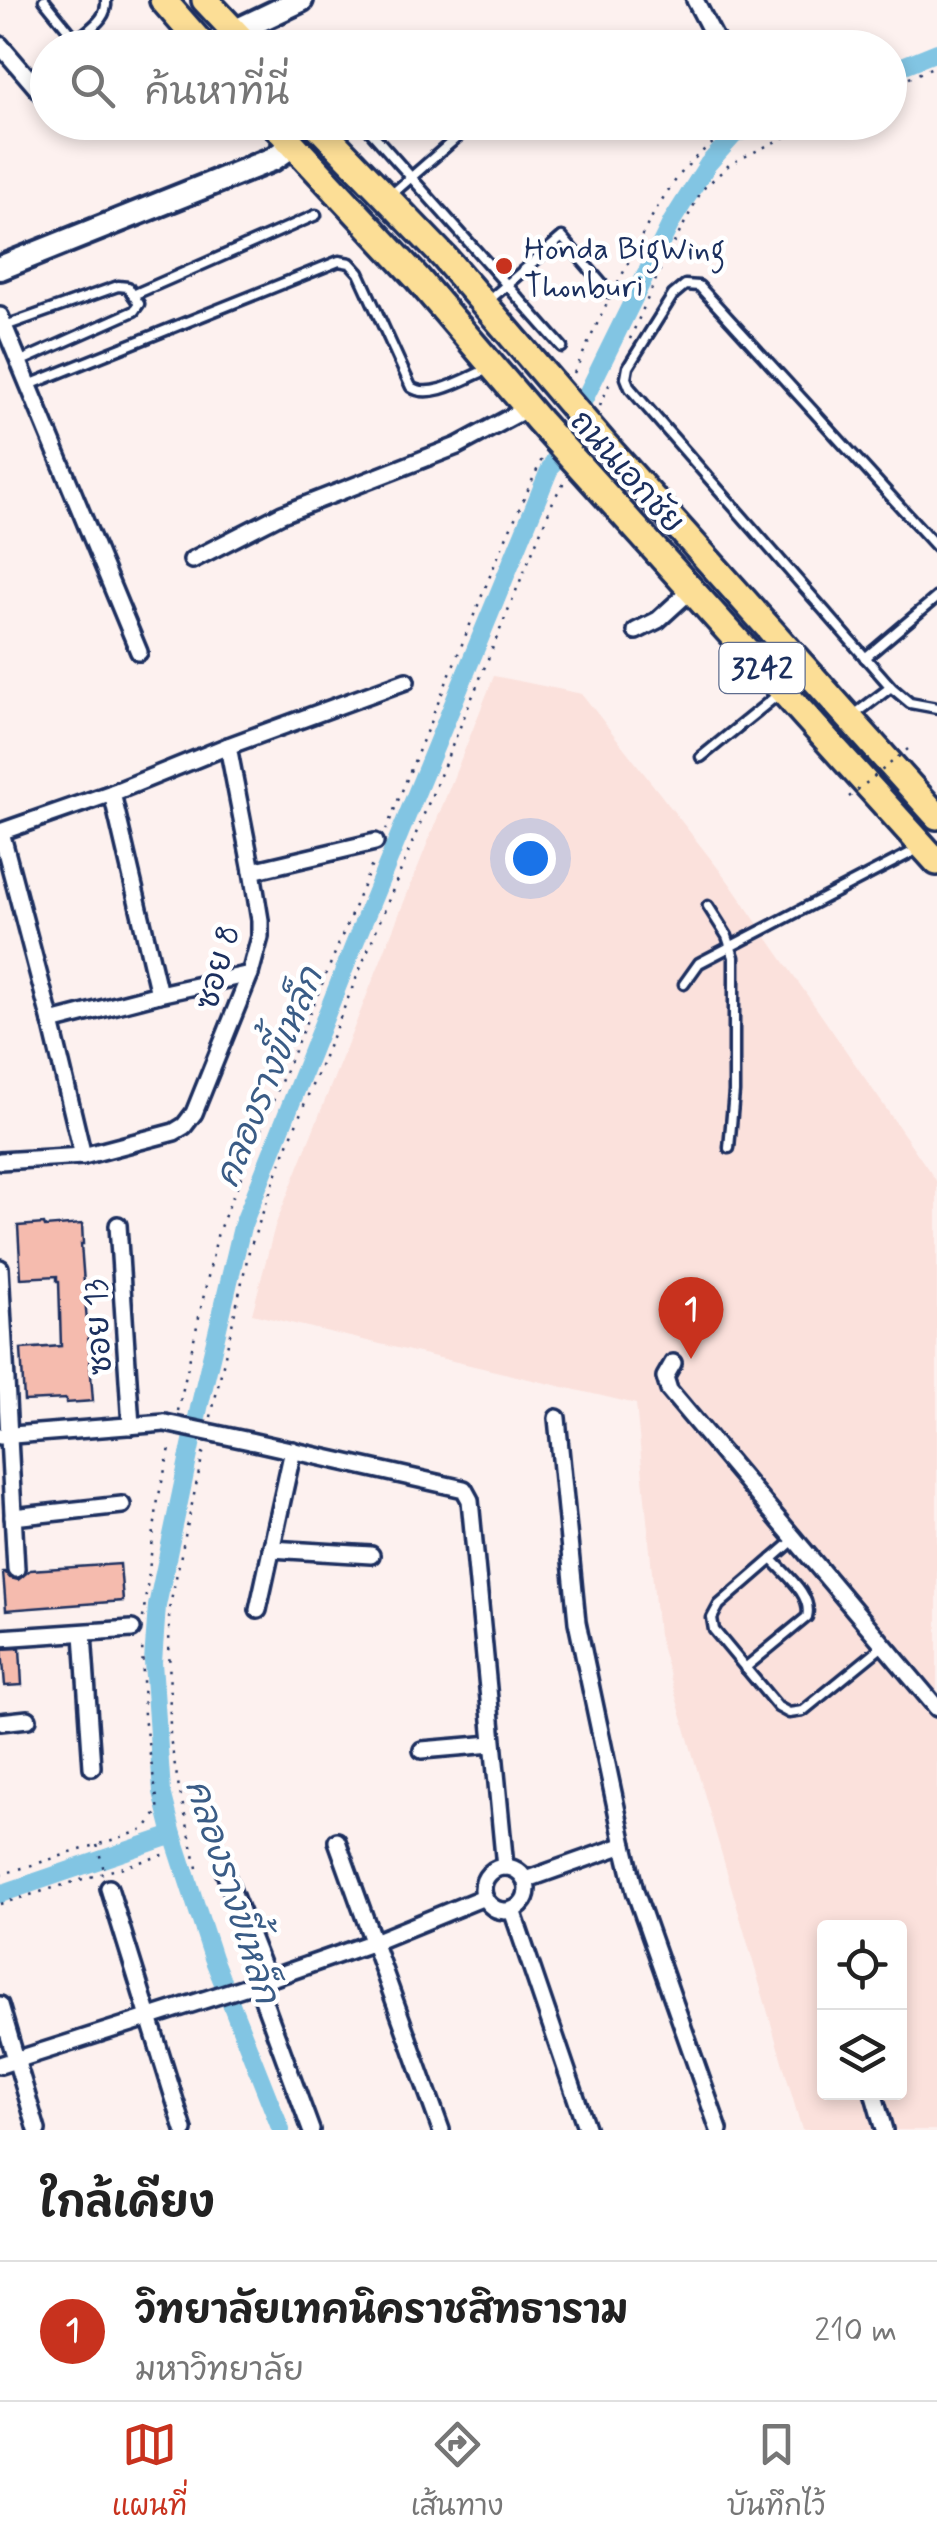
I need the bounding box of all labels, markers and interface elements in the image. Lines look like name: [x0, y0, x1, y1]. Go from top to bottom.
search box: [30, 30, 907, 140]
icon: search: [65, 58, 120, 113]
text: ค้นหาที่นี่: [145, 69, 289, 118]
place label: Honda BigWing Thonburi: [524, 229, 725, 308]
marker: Honda BigWing Thonburi: [493, 255, 515, 277]
street label: ถนนเอกชัย: [560, 402, 693, 543]
road number: 3242: [720, 643, 804, 693]
your location: [505, 833, 556, 884]
street label: ซอย 8: [187, 920, 251, 1015]
water label: คลองรางขี้เหล็ก: [195, 956, 335, 1194]
pin: 1: [658, 1276, 724, 1359]
street label: ซอย 13: [75, 1277, 123, 1376]
water label: คลองรางขี้เหล็ก: [173, 1770, 300, 2011]
map controls: [817, 1920, 907, 2100]
button: locate: [817, 1920, 907, 2010]
button: layers: [817, 2010, 907, 2100]
text: ใกล้เคียง: [40, 2177, 215, 2232]
text: วิทยาลัยเทคนิคราชสิทธาราม: [135, 2287, 628, 2336]
text: 1: [65, 2310, 80, 2352]
text: 210 m: [814, 2310, 897, 2352]
text: มหาวิทยาลัย: [135, 2350, 304, 2392]
tab: แผนที่: [112, 2417, 187, 2526]
tab: เส้นทาง: [411, 2417, 503, 2526]
tab: บันทึกไว้: [727, 2417, 825, 2526]

